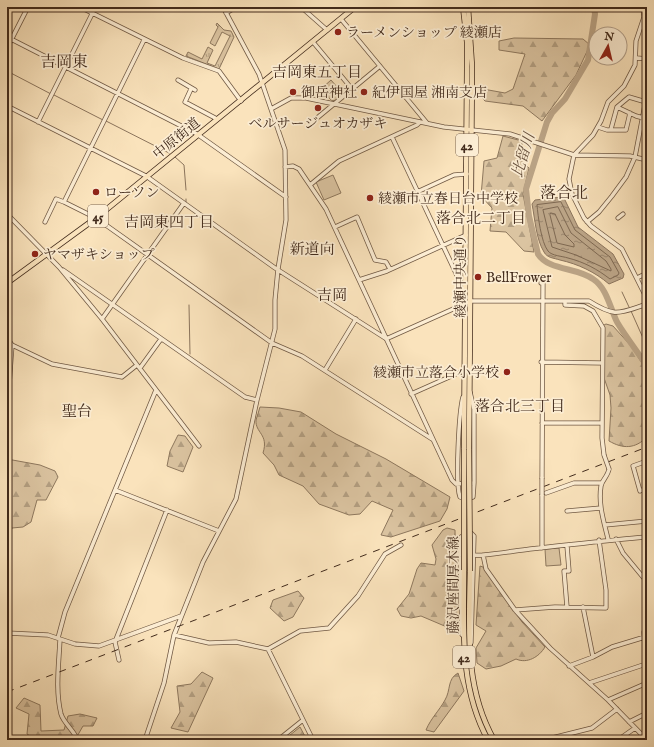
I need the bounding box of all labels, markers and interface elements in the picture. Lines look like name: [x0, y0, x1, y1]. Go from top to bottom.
place label: ラーメンショップ 綾瀬店: [346, 24, 502, 42]
north arrow: [588, 26, 628, 66]
marker: ラーメンショップ 綾瀬店: [333, 27, 343, 37]
text: N: [603, 29, 615, 45]
district label: 吉岡東: [40, 53, 88, 73]
district label: 吉岡東五丁目: [272, 63, 362, 82]
place label: 御岳神社: [301, 84, 357, 102]
place label: 紀伊国屋 湘南支店: [372, 84, 487, 102]
marker: 御岳神社: [288, 87, 298, 97]
marker: 紀伊国屋 湘南支店: [359, 87, 369, 97]
marker: ベルサージュオカザキ: [313, 103, 323, 113]
street label: 中原街道: [149, 114, 204, 163]
place label: ベルサージュオカザキ: [248, 115, 388, 133]
water label: 比留川: [508, 129, 540, 179]
road number: 42: [456, 134, 478, 156]
place label: ローソン: [104, 184, 159, 202]
district label: 落合北: [540, 184, 588, 204]
marker: ローソン: [91, 187, 101, 197]
place label: 綾瀬市立春日台中学校: [378, 190, 518, 208]
marker: 綾瀬市立春日台中学校: [365, 193, 375, 203]
road number: 45: [88, 205, 108, 227]
district label: 落合北二丁目: [436, 209, 526, 228]
district label: 吉岡東四丁目: [124, 213, 214, 232]
street label: 綾瀬中央通り: [452, 234, 470, 318]
district label: 新道向: [289, 240, 335, 259]
place label: ヤマザキショップ: [43, 246, 155, 264]
marker: ヤマザキショップ: [30, 249, 40, 259]
place label: BellFrower: [486, 269, 551, 287]
marker: BellFrower: [473, 272, 483, 282]
district label: 吉岡: [317, 286, 347, 305]
place label: 綾瀬市立落合小学校: [373, 364, 499, 382]
marker: 綾瀬市立落合小学校: [502, 367, 512, 377]
district label: 落合北三丁目: [475, 397, 565, 416]
district label: 聖台: [62, 402, 92, 421]
street label: 藤沢座間厚木線: [445, 536, 463, 634]
road number: 42: [453, 646, 475, 668]

